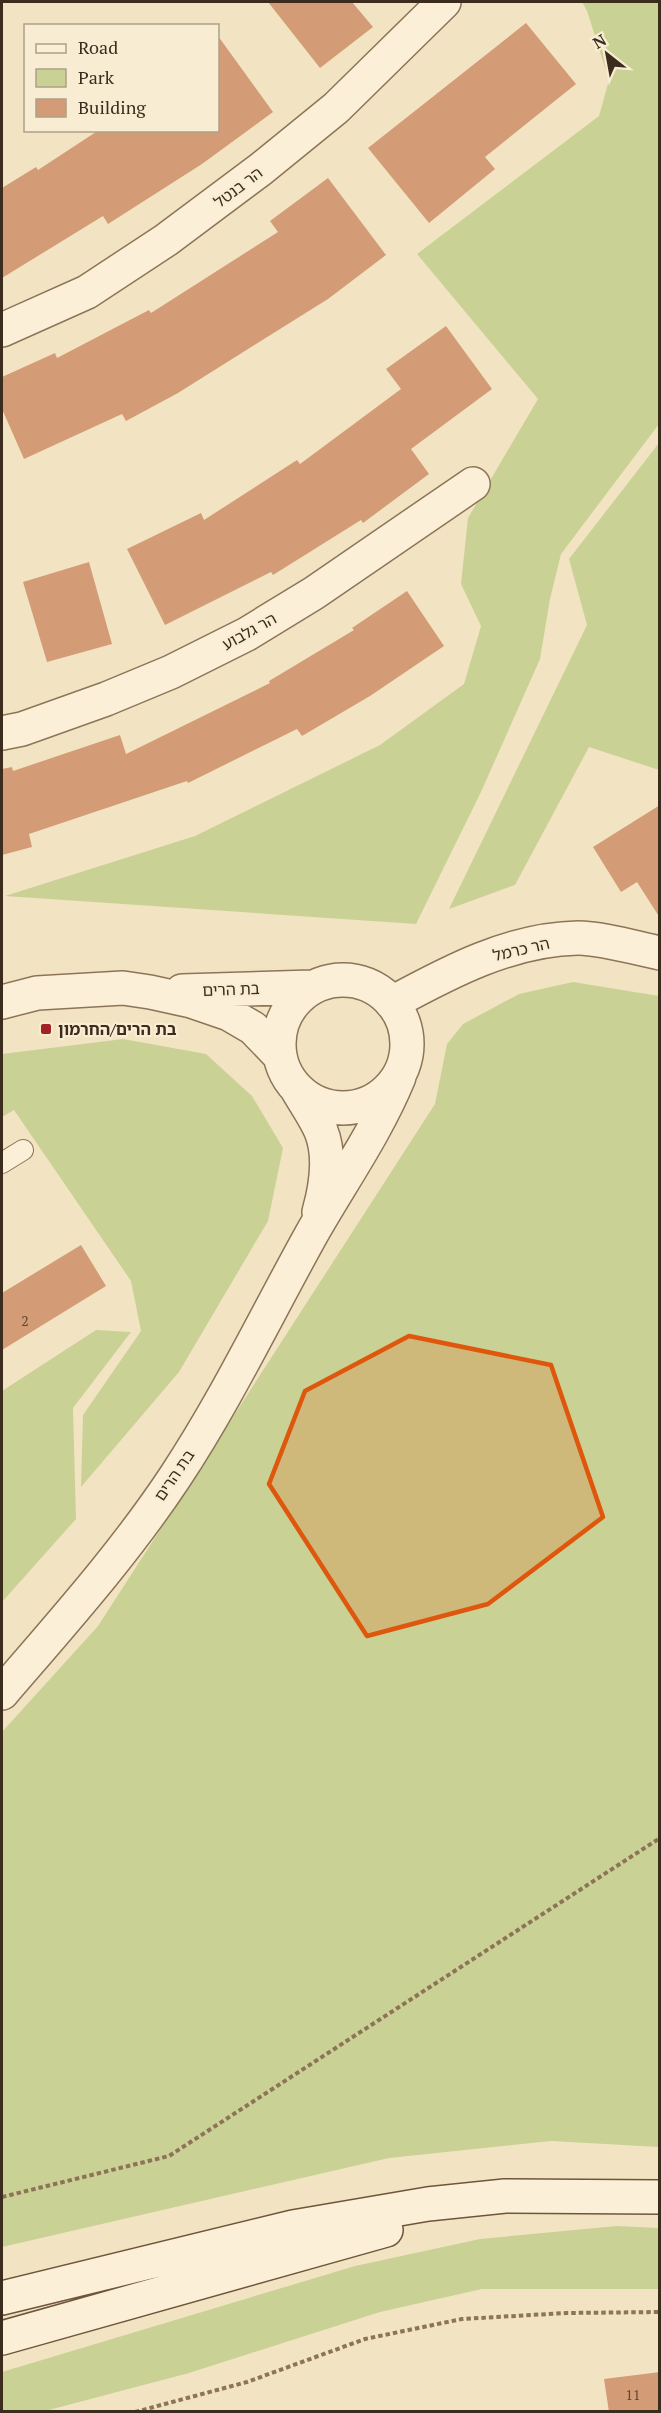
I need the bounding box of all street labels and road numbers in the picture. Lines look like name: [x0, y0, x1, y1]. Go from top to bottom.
street label: הר בנטל: [209, 161, 267, 213]
street label: הר גלבוע: [218, 607, 280, 655]
street label: הר כרמל: [490, 932, 552, 966]
street label: בת הרים: [202, 977, 260, 1001]
street label: בת הרים: [149, 1445, 199, 1505]

